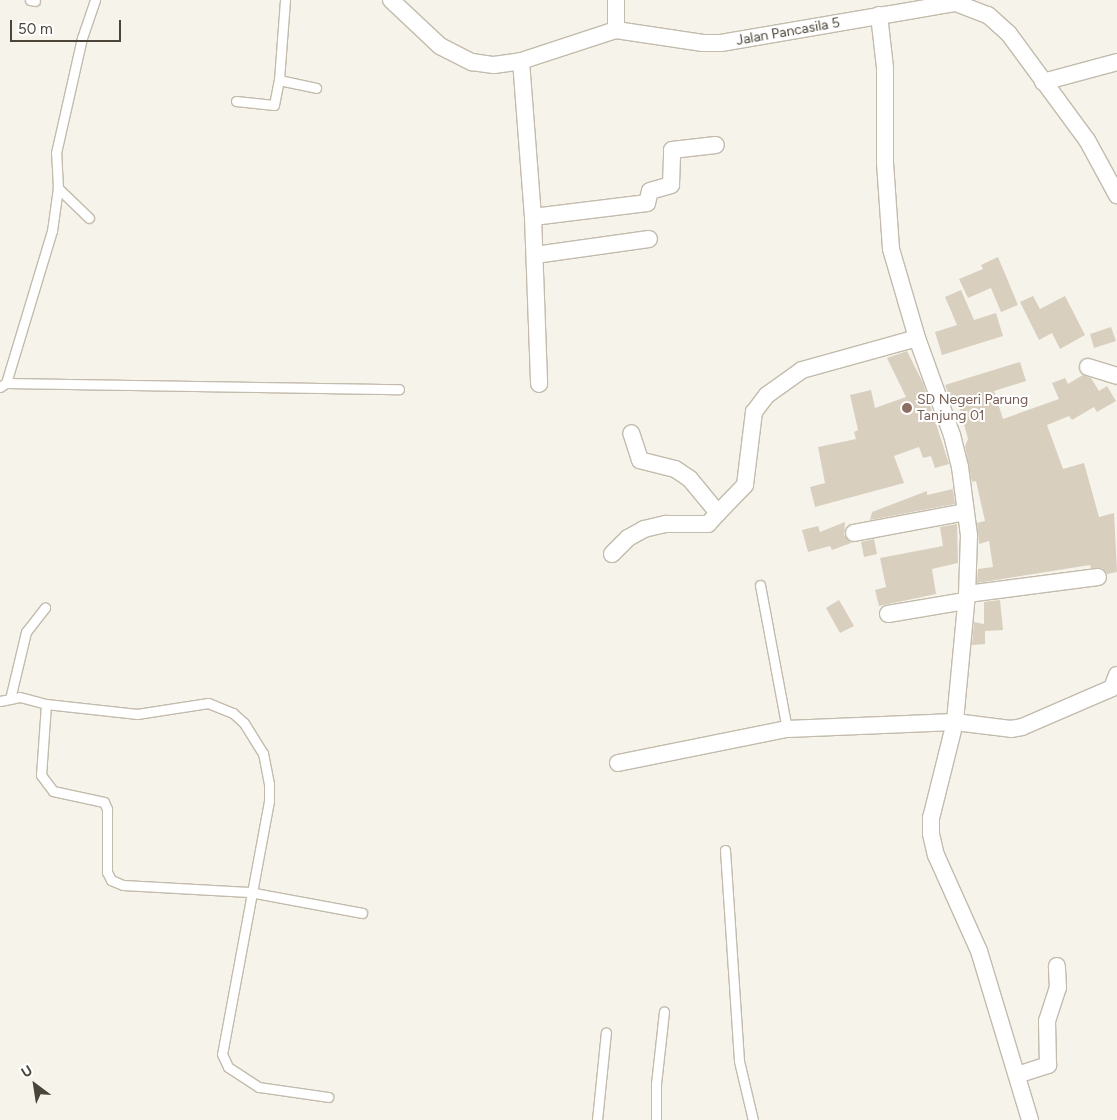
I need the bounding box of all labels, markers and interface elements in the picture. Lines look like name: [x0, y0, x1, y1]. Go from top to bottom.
scale bar: [12, 10, 124, 42]
street label: Jalan Pancasila 5: [735, 15, 841, 49]
text: 50 m: [18, 20, 53, 38]
place label: SD Negeri Parung Tanjung 01: [917, 392, 1028, 424]
marker: SD Negeri Parung Tanjung 01: [901, 402, 913, 414]
north arrow: [10, 1060, 60, 1110]
text: U: [18, 1062, 36, 1082]

